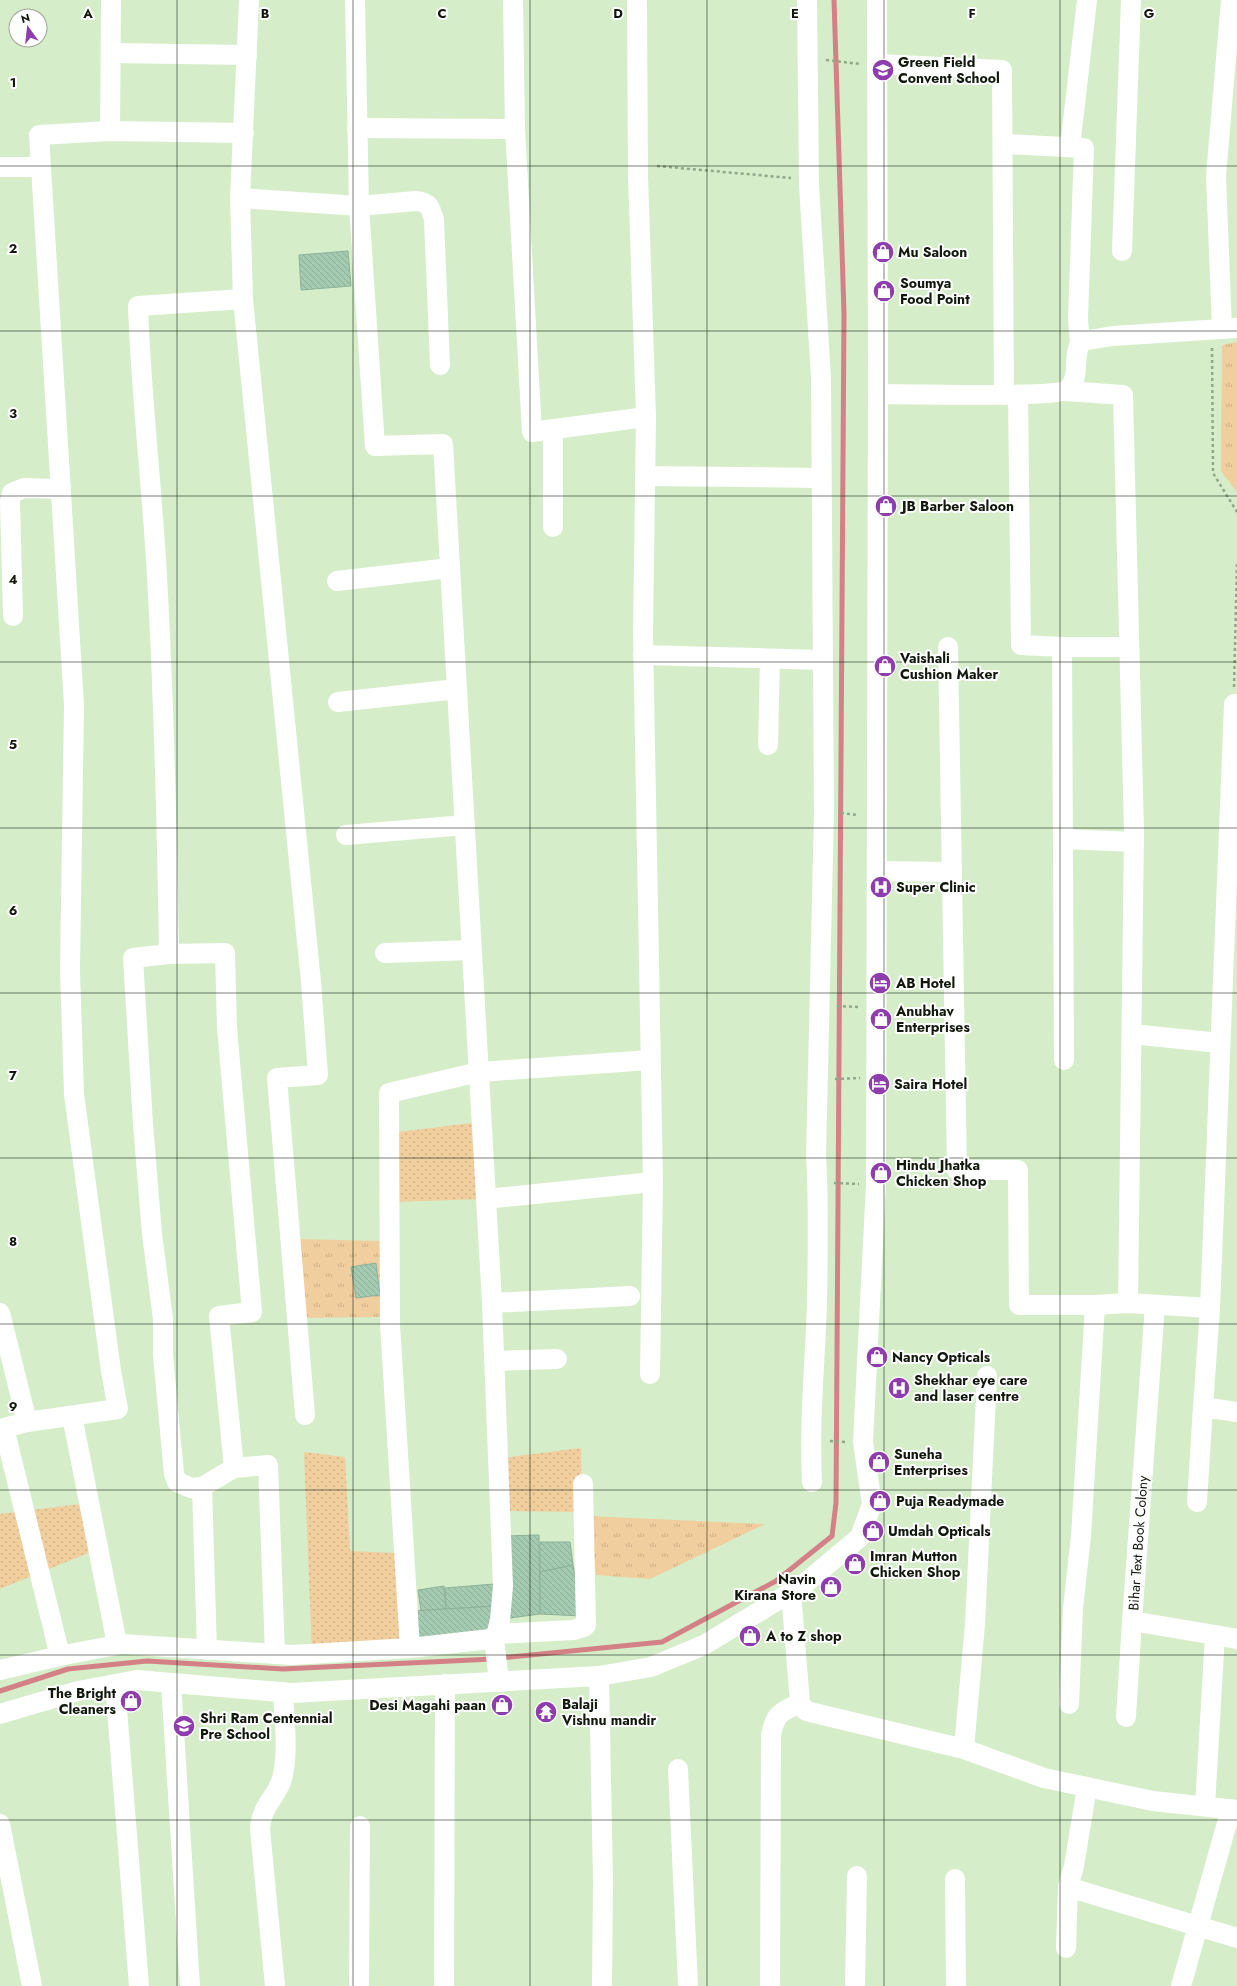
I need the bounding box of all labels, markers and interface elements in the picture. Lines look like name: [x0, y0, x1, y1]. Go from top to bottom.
text: A: [82, 4, 93, 23]
text: B: [261, 4, 270, 23]
text: C: [437, 4, 447, 23]
text: D: [613, 4, 623, 23]
text: E: [791, 4, 799, 23]
text: F: [968, 4, 976, 23]
text: G: [1144, 4, 1155, 23]
north arrow: [8, 8, 48, 48]
text: N: [19, 9, 32, 27]
place label: Green Field Convent School: [898, 52, 1000, 88]
school or university icon: Green Field Convent School: [870, 57, 896, 83]
text: 1: [10, 73, 16, 92]
text: 2: [9, 239, 17, 258]
shop icon: Mu Saloon: [870, 239, 896, 265]
place label: Mu Saloon: [898, 242, 967, 262]
place label: Soumya Food Point: [900, 273, 970, 309]
shop icon: Soumya Food Point: [871, 278, 897, 304]
text: 3: [9, 404, 17, 423]
shop icon: JB Barber Saloon: [873, 493, 899, 519]
place label: JB Barber Saloon: [899, 496, 1014, 516]
text: 4: [8, 570, 18, 589]
place label: Vaishali Cushion Maker: [899, 648, 998, 684]
shop icon: Vaishali Cushion Maker: [872, 653, 898, 679]
text: 5: [9, 735, 17, 754]
hospital icon: Super Clinic: [868, 874, 894, 900]
place label: Super Clinic: [896, 877, 976, 897]
text: 6: [9, 901, 18, 920]
hotel icon: AB Hotel: [867, 970, 893, 996]
place label: AB Hotel: [895, 973, 955, 993]
place label: Anubhav Enterprises: [895, 1001, 970, 1037]
shop icon: Anubhav Enterprises: [868, 1006, 894, 1032]
text: 7: [9, 1066, 17, 1085]
hotel icon: Saira Hotel: [866, 1071, 892, 1097]
place label: Saira Hotel: [894, 1074, 967, 1094]
place label: Hindu Jhatka Chicken Shop: [896, 1155, 987, 1191]
shop icon: Hindu Jhatka Chicken Shop: [868, 1160, 894, 1186]
text: 8: [9, 1232, 17, 1251]
shop icon: Nancy Opticals: [864, 1344, 890, 1370]
place label: Nancy Opticals: [892, 1347, 991, 1367]
place label: Shekhar eye care and laser centre: [914, 1370, 1027, 1406]
hospital icon: Shekhar eye care and laser centre: [886, 1375, 912, 1401]
text: 9: [9, 1397, 18, 1416]
place label: Suneha Enterprises: [894, 1444, 968, 1480]
shop icon: Suneha Enterprises: [866, 1449, 892, 1475]
street label: Bihar Text Book Colony: [1123, 1474, 1153, 1611]
shop icon: Puja Readymade: [867, 1488, 893, 1514]
place label: Puja Readymade: [896, 1491, 1004, 1511]
shop icon: Umdah Opticals: [860, 1518, 886, 1544]
place label: Umdah Opticals: [888, 1521, 991, 1541]
place label: Imran Mutton Chicken Shop: [870, 1546, 961, 1582]
shop icon: Imran Mutton Chicken Shop: [842, 1551, 868, 1577]
place label: Navin Kirana Store: [734, 1569, 816, 1605]
shop icon: Navin Kirana Store: [818, 1574, 844, 1600]
shop icon: A to Z shop: [737, 1623, 763, 1649]
place label: A to Z shop: [765, 1626, 842, 1646]
place label: The Bright Cleaners: [48, 1683, 117, 1719]
shop icon: The Bright Cleaners: [118, 1688, 144, 1714]
shop icon: Desi Magahi paan: [489, 1692, 515, 1718]
place label: Balaji Vishnu mandir: [561, 1694, 656, 1730]
place label: Desi Magahi paan: [369, 1695, 486, 1715]
temple icon: Balaji Vishnu mandir: [533, 1699, 559, 1725]
place label: Shri Ram Centennial Pre School: [200, 1708, 332, 1744]
school or university icon: Shri Ram Centennial Pre School: [171, 1713, 197, 1739]

